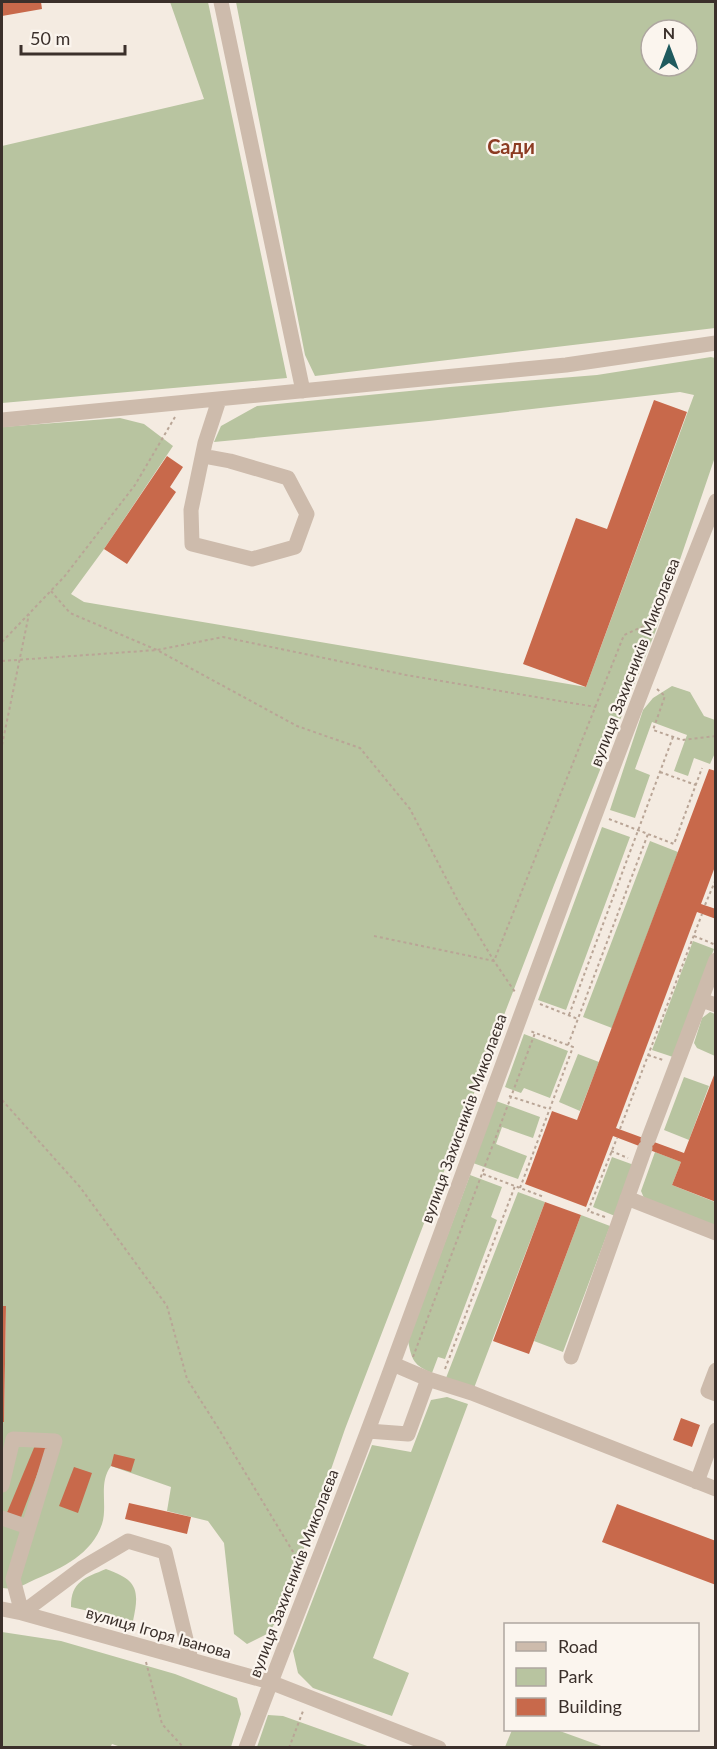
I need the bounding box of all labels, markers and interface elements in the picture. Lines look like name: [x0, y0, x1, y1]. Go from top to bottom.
scale bar: [21, 18, 124, 56]
north arrow: [639, 18, 699, 78]
text: N: [663, 23, 675, 42]
text: 50 m: [30, 27, 70, 49]
district label: Сади: [487, 134, 535, 158]
street label: вулиця Захисників Миколаєва: [585, 555, 683, 769]
street label: вулиця Захисників Миколаєва: [416, 1011, 510, 1225]
street label: вулиця Захисників Миколаєва: [244, 1466, 342, 1680]
street label: вулиця Ігоря Іванова: [84, 1602, 234, 1662]
legend: [504, 1623, 699, 1731]
text: Road: [558, 1635, 598, 1657]
text: Park: [558, 1665, 594, 1687]
text: Building: [558, 1695, 622, 1717]

